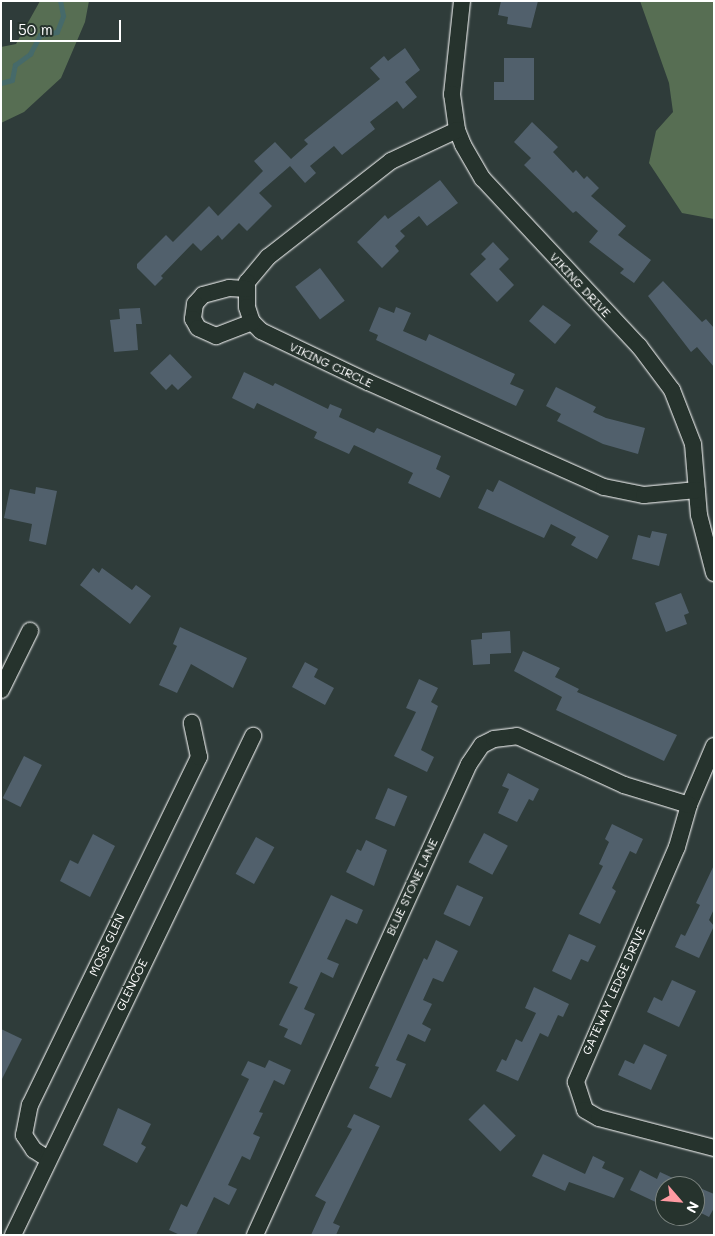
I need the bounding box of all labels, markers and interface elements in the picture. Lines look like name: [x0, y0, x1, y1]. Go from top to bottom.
scale bar: [12, 10, 124, 42]
text: 50 m: [18, 19, 53, 39]
street label: VIKING DRIVE: [546, 250, 614, 320]
street label: VIKING CIRCLE: [287, 339, 375, 391]
street label: BLUE STONE LANE: [383, 836, 441, 938]
street label: MOSS GLEN: [86, 911, 128, 979]
street label: GATEWAY LEDGE DRIVE: [579, 925, 649, 1057]
street label: GLENCOE: [113, 957, 151, 1013]
north arrow: [655, 1176, 705, 1226]
text: N: [682, 1199, 704, 1217]

